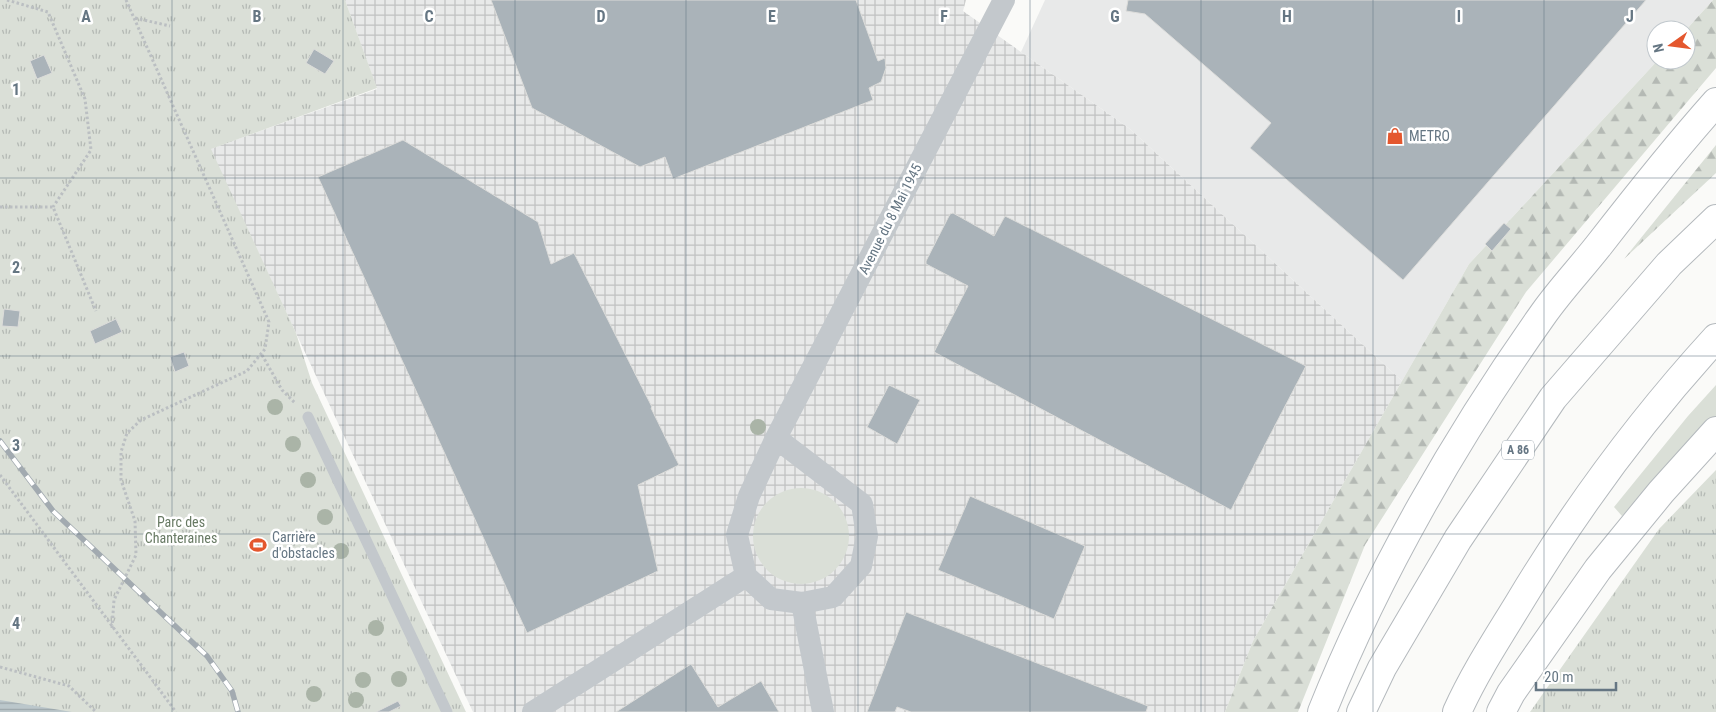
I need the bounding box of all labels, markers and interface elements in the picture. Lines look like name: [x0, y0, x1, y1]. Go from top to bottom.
text: A: [81, 7, 91, 26]
text: B: [253, 7, 262, 26]
text: C: [424, 7, 434, 26]
text: D: [596, 7, 606, 26]
text: E: [768, 7, 776, 26]
text: F: [940, 7, 948, 26]
text: G: [1110, 7, 1120, 26]
text: H: [1282, 7, 1292, 26]
text: I: [1457, 7, 1461, 26]
text: J: [1626, 7, 1634, 26]
north arrow: [1646, 20, 1696, 70]
text: N: [1650, 42, 1667, 54]
text: 1: [12, 80, 20, 99]
shop icon: METRO: [1385, 126, 1405, 146]
place label: METRO: [1409, 128, 1450, 144]
street label: Avenue du 8 Mai 1945: [855, 161, 925, 277]
text: 2: [12, 258, 20, 277]
text: 3: [12, 436, 20, 455]
road number: A 86: [1502, 440, 1534, 460]
park label: Parc des Chanteraines: [145, 514, 217, 546]
place label: Carrière d'obstacles: [272, 529, 335, 561]
sports icon: Carrière d'obstacles: [248, 535, 268, 555]
text: 4: [12, 614, 20, 633]
scale bar: [1536, 660, 1616, 692]
text: 20 m: [1544, 668, 1574, 686]

